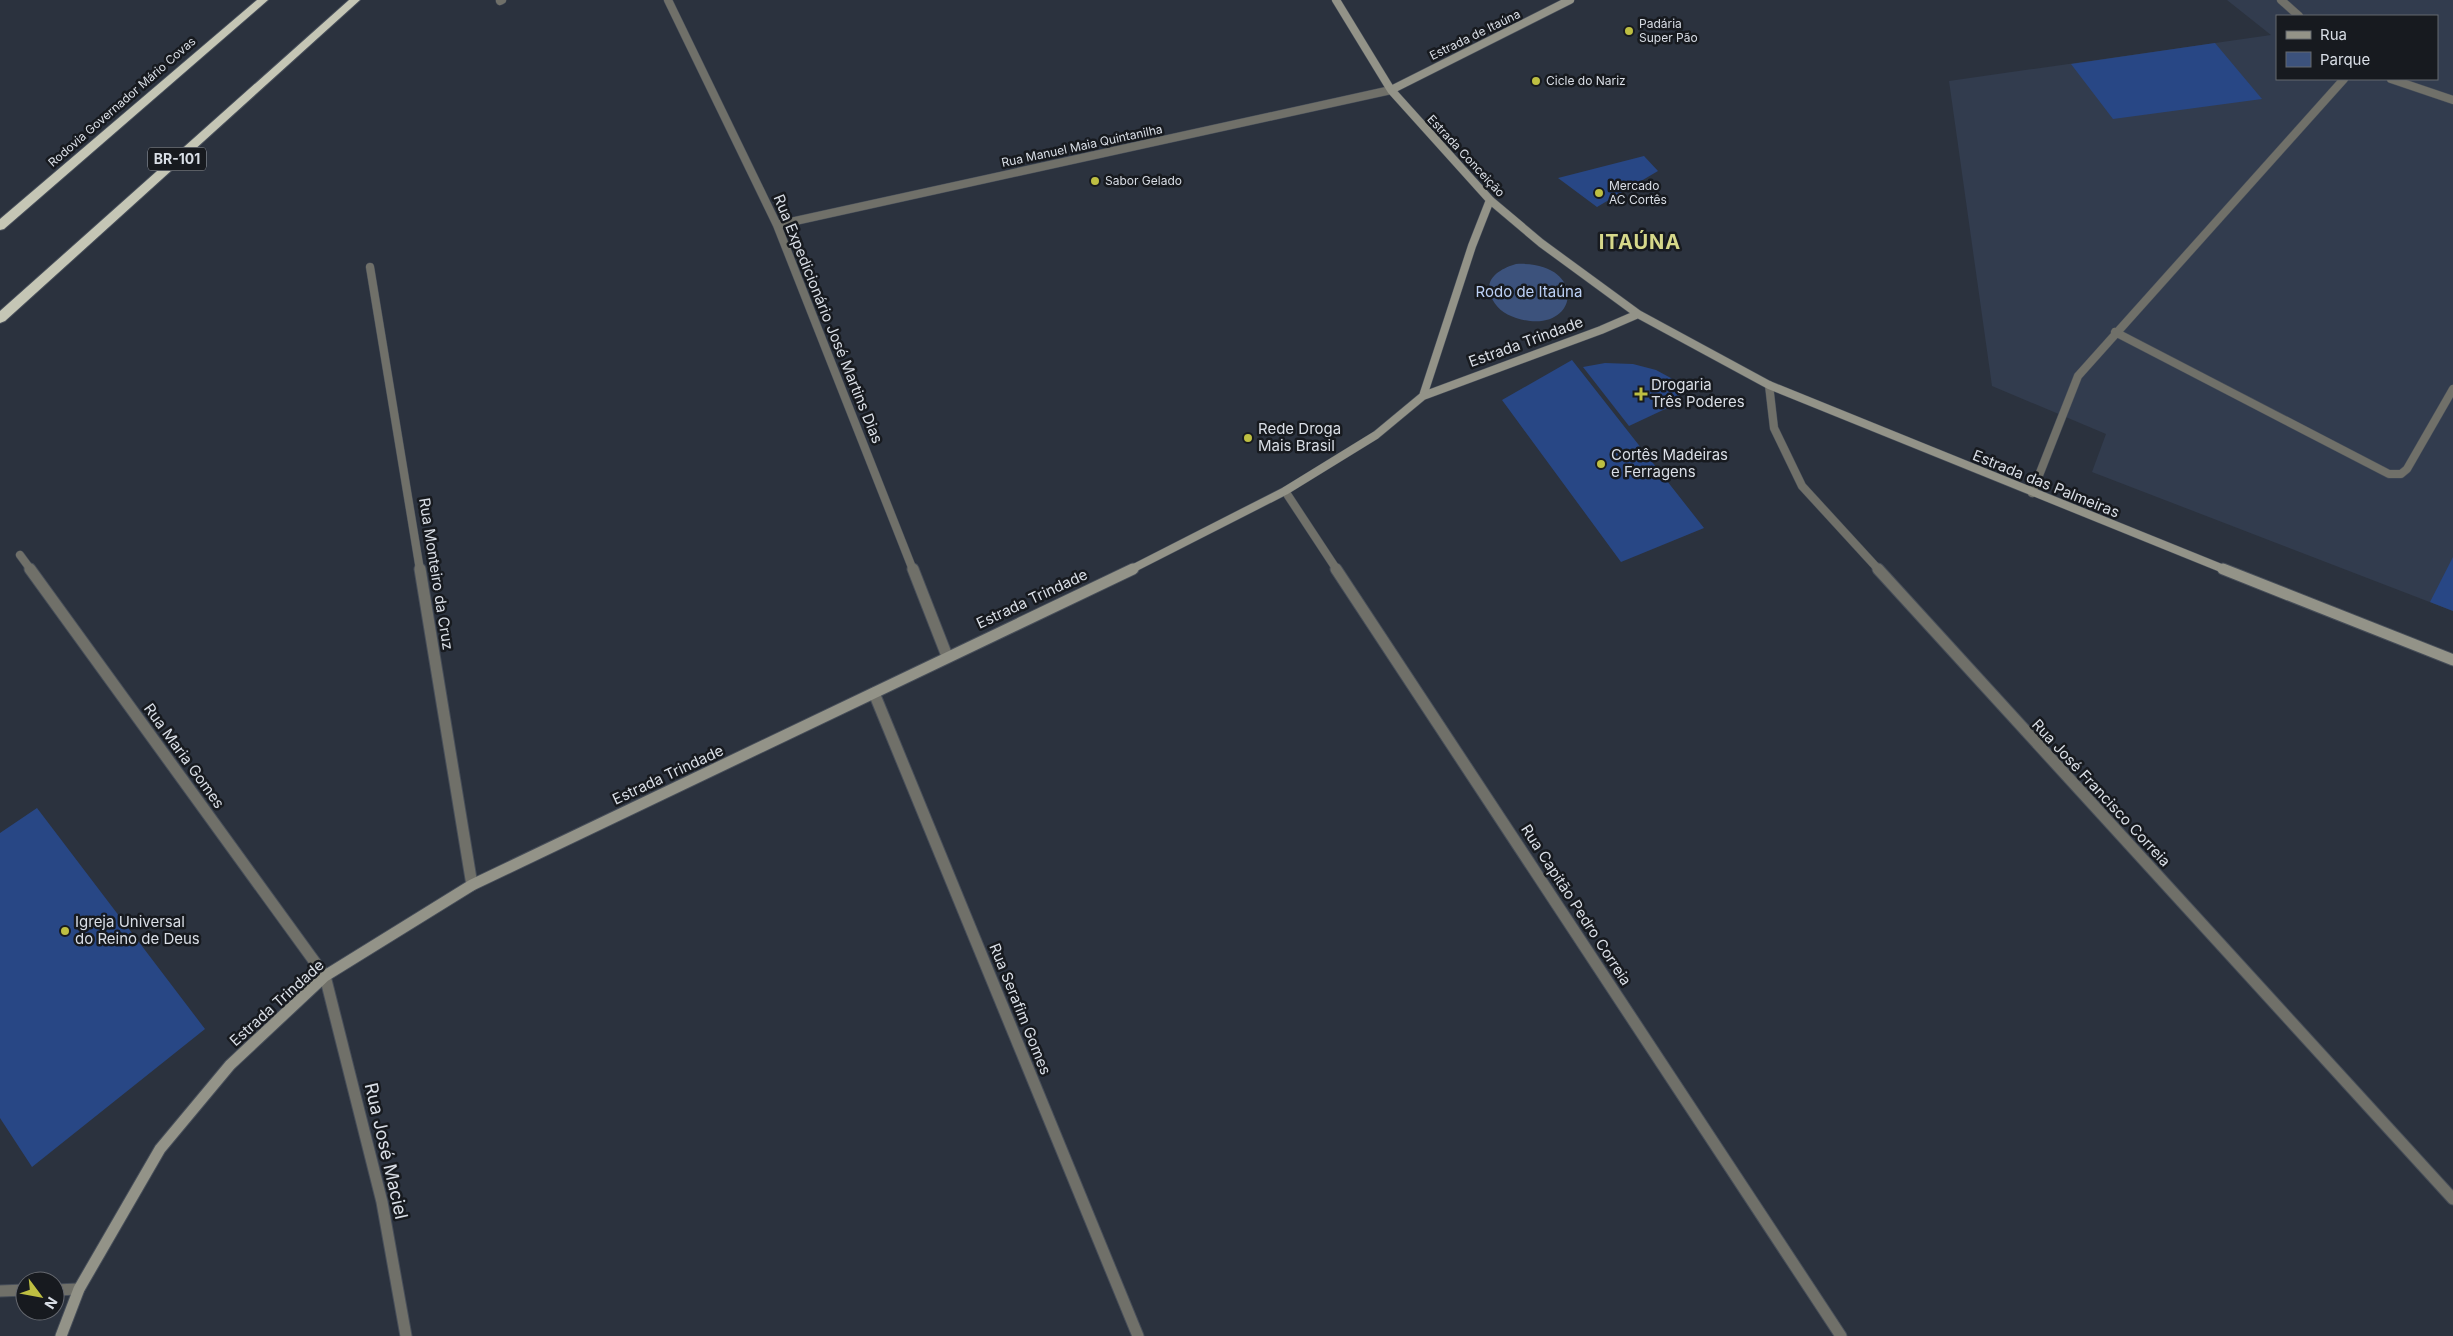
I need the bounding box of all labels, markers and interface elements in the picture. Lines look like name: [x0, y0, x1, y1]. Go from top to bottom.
street label: Estrada de Itaúna: [1427, 6, 1523, 63]
legend: [2276, 15, 2438, 80]
place label: Padária Super Pão: [1639, 16, 1698, 45]
marker: Padária Super Pão: [1623, 25, 1635, 37]
text: Rua: [2320, 25, 2347, 44]
street label: Rodovia Governador Mário Covas: [45, 33, 198, 170]
text: Parque: [2320, 50, 2370, 69]
place label: Cicle do Nariz: [1546, 73, 1626, 88]
marker: Cicle do Nariz: [1530, 75, 1542, 87]
street label: Estrada Conceição: [1424, 111, 1508, 200]
street label: Rua Manuel Maia Quintanilha: [1000, 121, 1164, 170]
road number: BR-101: [148, 148, 206, 170]
place label: Sabor Gelado: [1105, 173, 1182, 188]
marker: Sabor Gelado: [1089, 175, 1101, 187]
place label: Mercado AC Cortês: [1609, 178, 1667, 207]
marker: Mercado AC Cortês: [1593, 187, 1605, 199]
street label: Rua Expedicionário José Martins Dias: [770, 191, 887, 446]
district label: ITAÚNA: [1599, 229, 1681, 254]
park label: Rodo de Itaúna: [1476, 282, 1582, 301]
street label: Estrada Trindade: [1466, 312, 1586, 371]
place label: Drogaria Três Poderes: [1651, 375, 1745, 411]
marker: Drogaria Três Poderes: [1635, 388, 1647, 400]
place label: Rede Droga Mais Brasil: [1258, 419, 1341, 455]
marker: Rede Droga Mais Brasil: [1242, 432, 1254, 444]
place label: Cortês Madeiras e Ferragens: [1611, 445, 1728, 481]
street label: Estrada das Palmeiras: [1970, 445, 2122, 522]
marker: Cortês Madeiras e Ferragens: [1595, 458, 1607, 470]
street label: Rua Monteiro da Cruz: [415, 496, 458, 651]
street label: Estrada Trindade: [973, 564, 1090, 633]
street label: Rua Maria Gomes: [140, 699, 229, 812]
street label: Rua José Francisco Correia: [2028, 715, 2175, 870]
street label: Estrada Trindade: [609, 740, 726, 809]
street label: Rua Capitão Pedro Correia: [1517, 821, 1636, 989]
place label: Igreja Universal do Reino de Deus: [75, 912, 200, 948]
marker: Igreja Universal do Reino de Deus: [59, 925, 71, 937]
street label: Rua Serafim Gomes: [985, 940, 1056, 1077]
street label: Estrada Trindade: [226, 955, 328, 1050]
street label: Rua José Maciel: [361, 1081, 412, 1221]
north arrow: [15, 1271, 65, 1321]
text: N: [41, 1294, 61, 1312]

